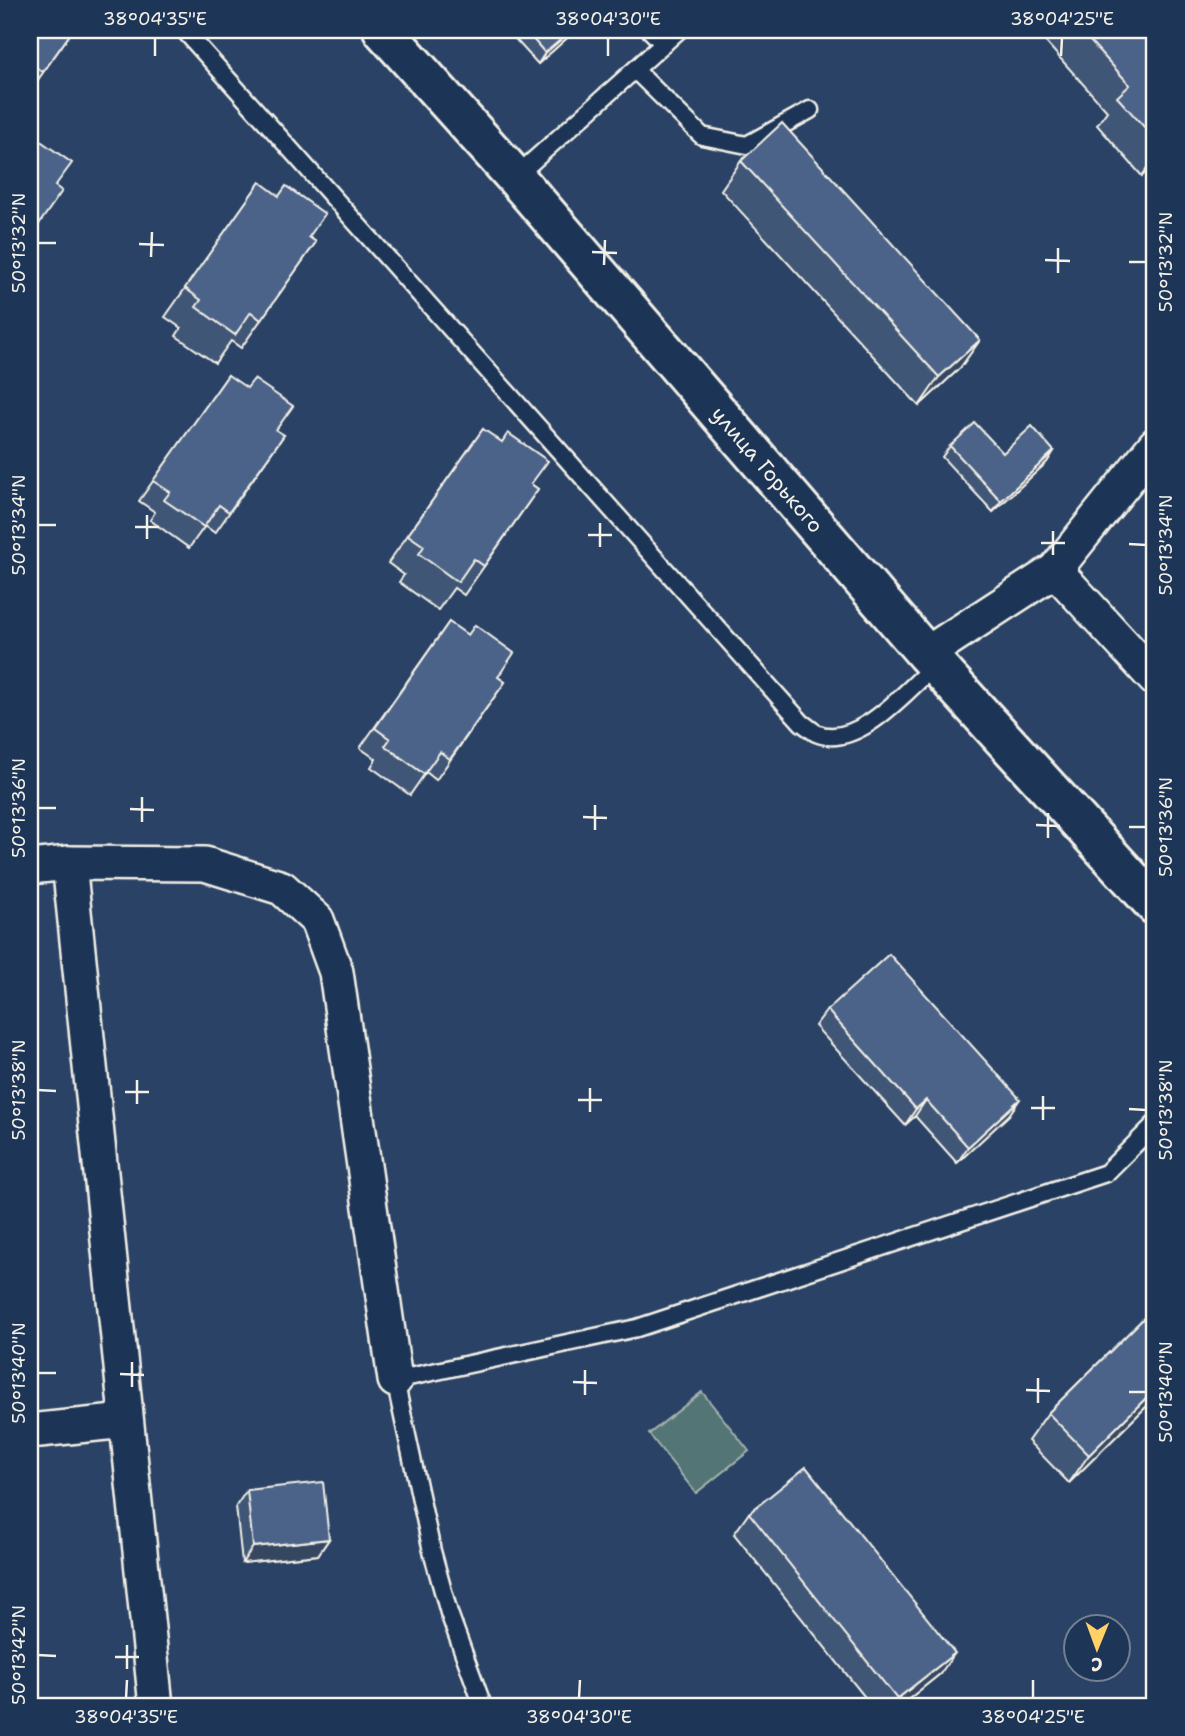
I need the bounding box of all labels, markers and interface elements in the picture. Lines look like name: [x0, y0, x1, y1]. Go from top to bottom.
text: 38°04'35"E: [103, 7, 207, 31]
text: 38°04'30"E: [555, 7, 661, 31]
text: 38°04'25"E: [1010, 7, 1114, 31]
text: 50°13'32"N: [7, 193, 31, 293]
text: 50°13'32"N: [1154, 212, 1178, 312]
street label: улица Горького: [705, 401, 830, 539]
text: 50°13'34"N: [7, 475, 31, 575]
text: 50°13'34"N: [1154, 495, 1178, 595]
text: 50°13'36"N: [7, 758, 31, 858]
text: 50°13'36"N: [1154, 777, 1178, 877]
text: 50°13'38"N: [7, 1039, 31, 1141]
text: 50°13'38"N: [1154, 1059, 1178, 1161]
text: 50°13'40"N: [7, 1322, 31, 1424]
text: 50°13'40"N: [1154, 1341, 1178, 1443]
text: 50°13'42"N: [7, 1605, 31, 1705]
north arrow: [1062, 1614, 1132, 1684]
text: С: [1091, 1652, 1103, 1677]
text: 38°04'35"E: [74, 1705, 178, 1729]
text: 38°04'30"E: [526, 1705, 632, 1729]
text: 38°04'25"E: [981, 1705, 1085, 1729]

